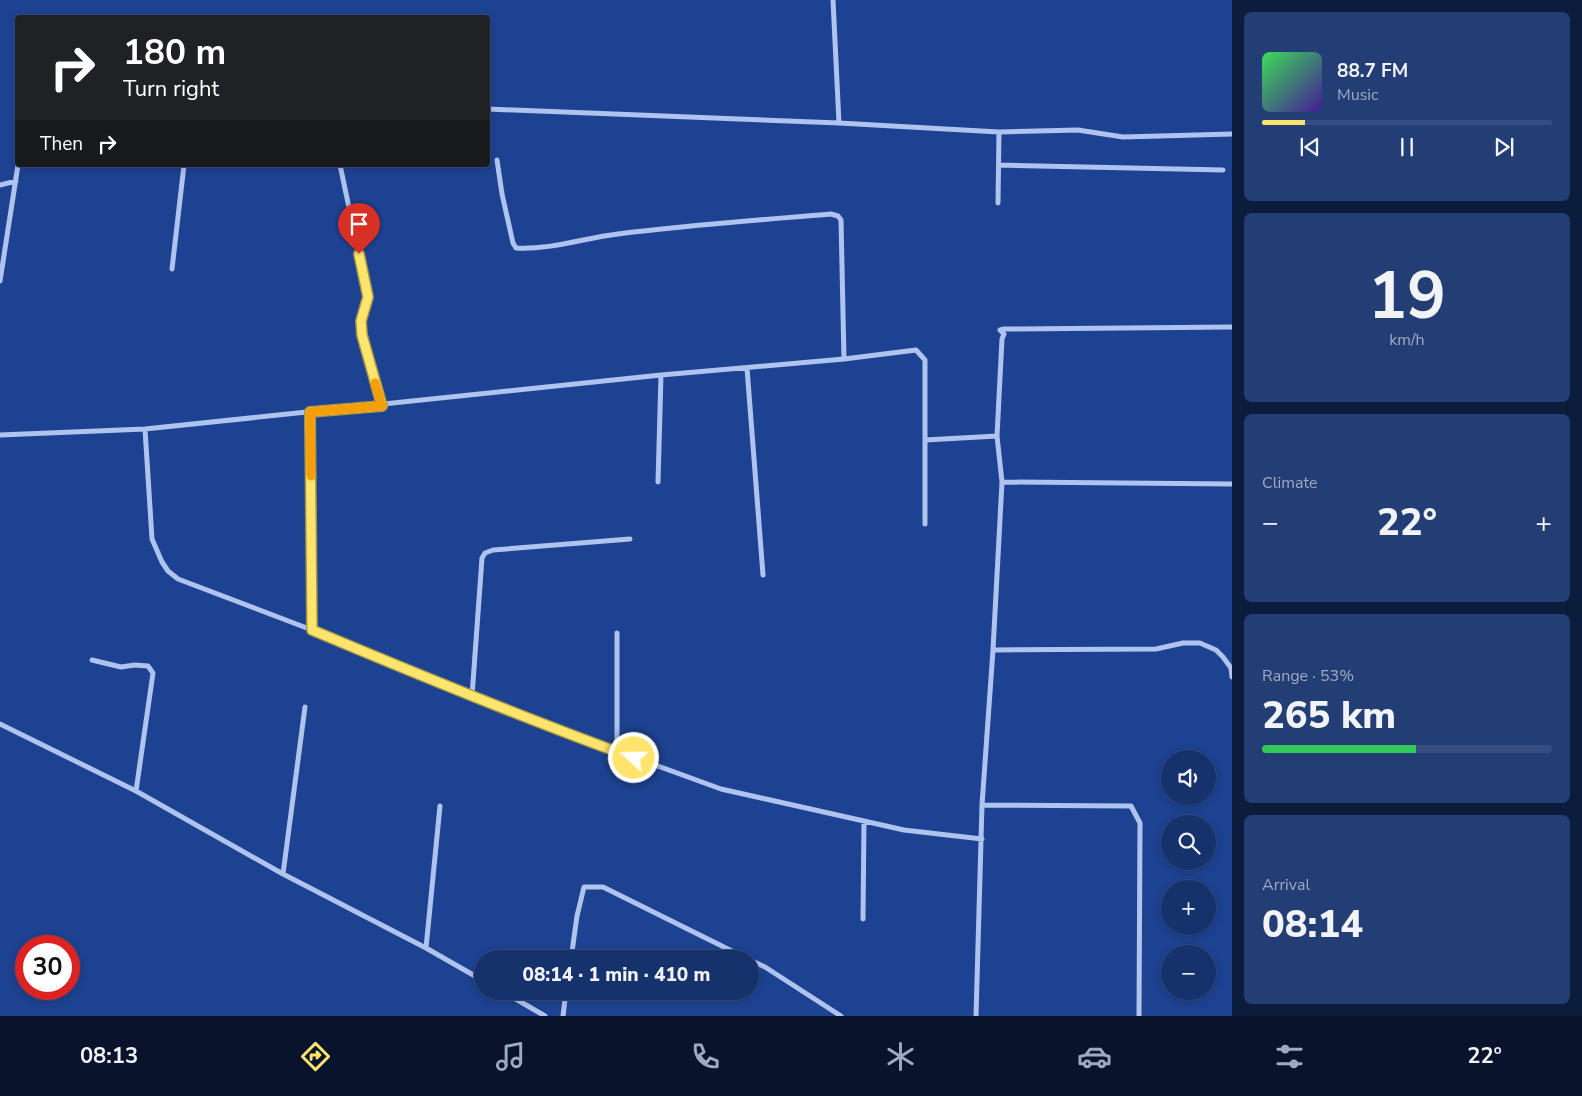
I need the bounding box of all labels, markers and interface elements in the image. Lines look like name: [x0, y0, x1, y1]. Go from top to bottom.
text: 180 m: [123, 29, 226, 76]
icon: right: [40, 35, 105, 100]
text: 88.7 FM: [1337, 58, 1408, 84]
text: Turn right: [123, 74, 219, 104]
text: Music: [1337, 84, 1378, 106]
icon: right: [93, 130, 121, 158]
text: Then: [40, 131, 83, 157]
icon: previous: [1296, 133, 1324, 161]
icon: pause: [1393, 133, 1421, 161]
icon: next: [1490, 133, 1518, 161]
pin: [338, 203, 380, 254]
icon: arrive: [345, 210, 373, 238]
text: 19: [1368, 252, 1446, 341]
text: km/h: [1389, 329, 1425, 351]
text: Climate: [1262, 472, 1317, 494]
text: 22°: [1377, 497, 1437, 548]
text: −: [1262, 504, 1279, 542]
text: +: [1535, 504, 1552, 542]
text: Range · 53%: [1262, 665, 1354, 687]
text: 265 km: [1262, 690, 1396, 741]
position arrow: [607, 731, 659, 783]
map controls: [1161, 750, 1216, 1000]
button: sound: [1161, 750, 1216, 805]
button: search: [1161, 815, 1216, 870]
text: Arrival: [1262, 874, 1310, 896]
button: +: [1161, 880, 1216, 935]
text: 08:14: [1262, 899, 1363, 950]
speed limit sign: 30: [15, 935, 80, 1000]
button: −: [1161, 945, 1216, 1000]
text: 08:14 · 1 min · 410 m: [523, 962, 710, 988]
icon: directions: [298, 1039, 333, 1074]
icon: music: [493, 1039, 528, 1074]
icon: phone: [688, 1039, 723, 1074]
icon: climate: [883, 1039, 918, 1074]
icon: car: [1077, 1039, 1112, 1074]
icon: filters: [1272, 1039, 1307, 1074]
text: 08:13: [80, 1041, 138, 1071]
text: 22°: [1467, 1041, 1502, 1071]

